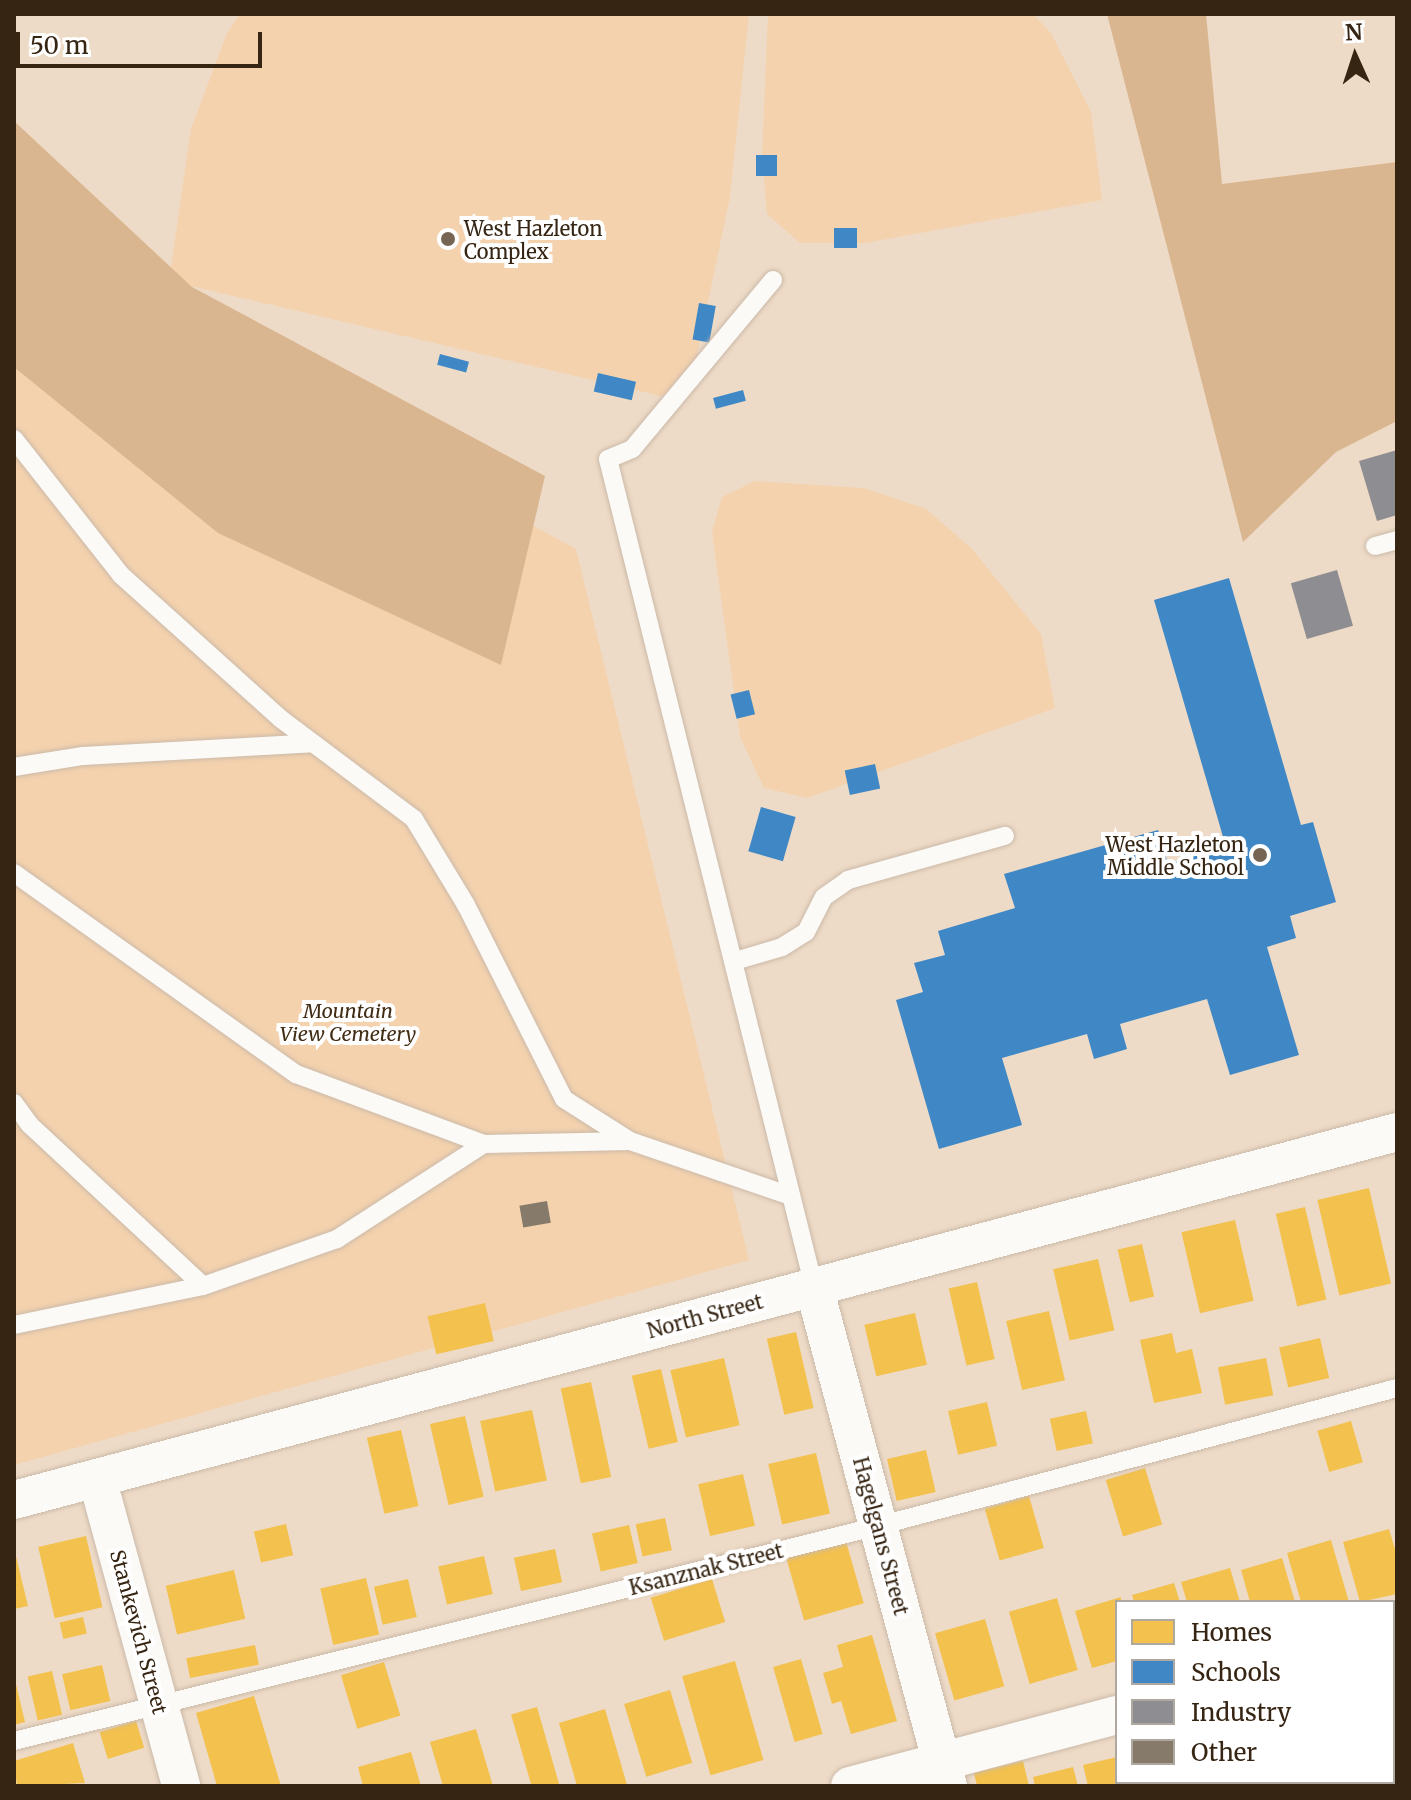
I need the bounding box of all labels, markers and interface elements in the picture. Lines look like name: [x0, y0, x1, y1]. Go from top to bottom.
scale bar: [20, 16, 266, 66]
north arrow: [1315, 16, 1395, 96]
text: N: [1344, 18, 1363, 46]
text: 50 m: [30, 30, 89, 61]
place label: West Hazleton Complex: [464, 216, 602, 263]
marker: West Hazleton Complex: [439, 230, 457, 248]
place label: West Hazleton Middle School: [1106, 832, 1244, 879]
marker: West Hazleton Middle School: [1251, 846, 1269, 864]
park label: Mountain View Cemetery: [280, 998, 416, 1045]
street label: North Street: [645, 1289, 765, 1343]
street label: Hagelgans Street: [848, 1454, 914, 1618]
street label: Ksanznak Street: [626, 1538, 786, 1600]
street label: Stankevich Street: [106, 1547, 172, 1717]
legend: [1115, 1600, 1395, 1784]
text: Homes: [1191, 1617, 1272, 1648]
text: Schools: [1191, 1657, 1281, 1688]
text: Industry: [1191, 1697, 1291, 1728]
text: Other: [1191, 1737, 1257, 1768]

